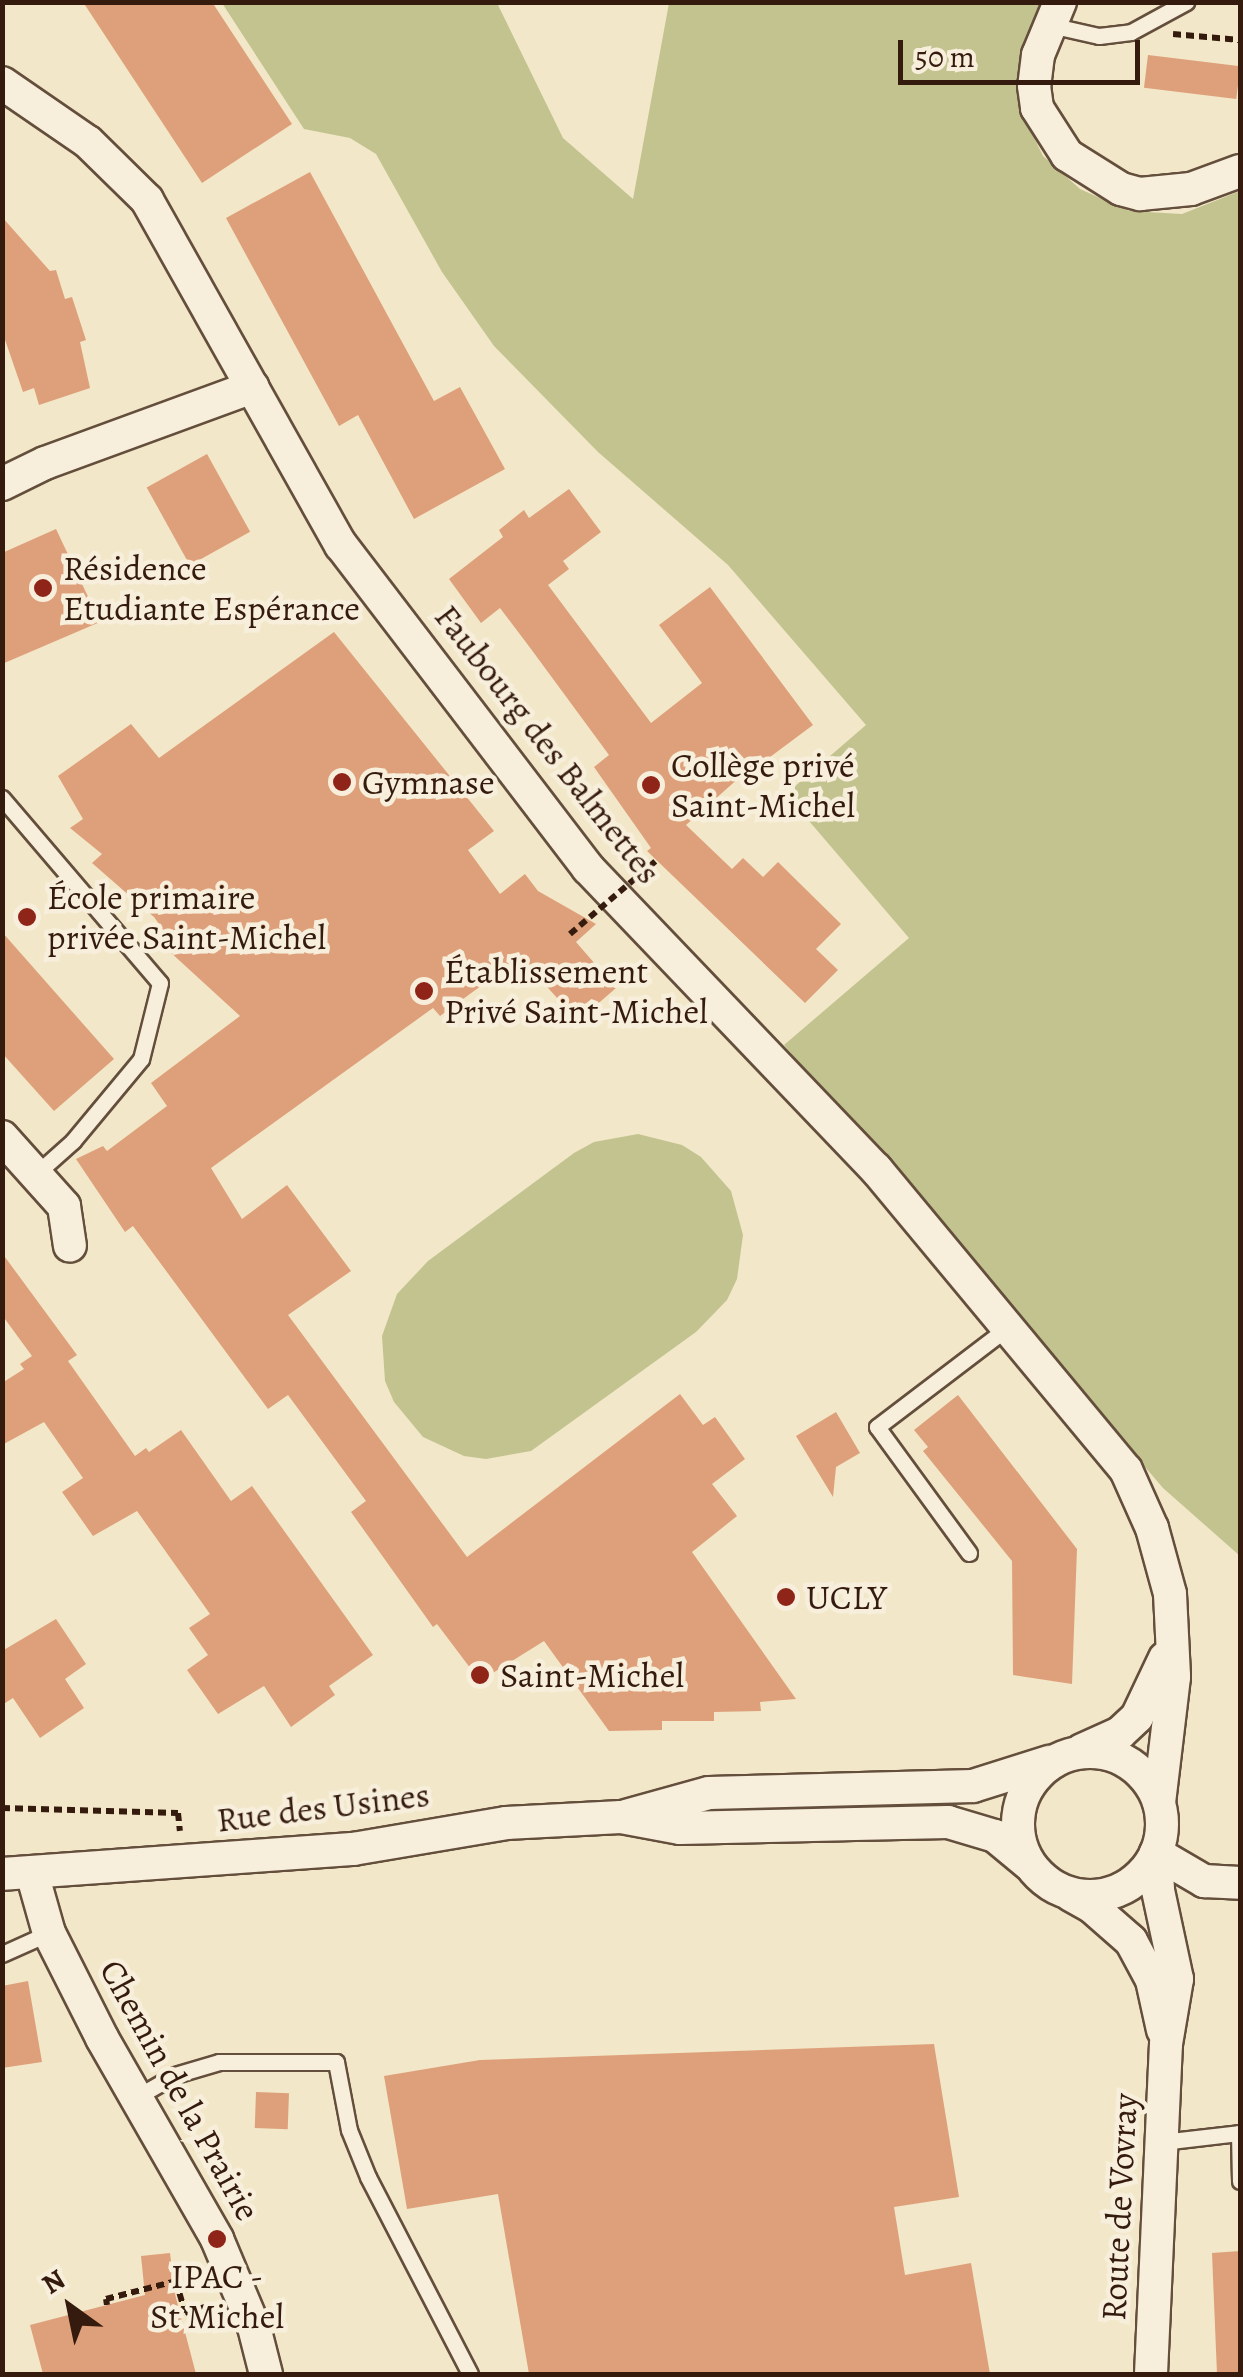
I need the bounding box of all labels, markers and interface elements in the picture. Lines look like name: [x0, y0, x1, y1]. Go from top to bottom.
scale bar: [903, 20, 1146, 82]
text: 50 m: [915, 37, 975, 77]
place label: Résidence Etudiante Espérance: [63, 547, 360, 629]
marker: Résidence Etudiante Espérance: [32, 577, 54, 599]
street label: Faubourg des Balmettes: [426, 596, 670, 892]
place label: Collège privé Saint-Michel: [671, 744, 855, 826]
place label: Gymnase: [362, 761, 495, 803]
marker: Gymnase: [331, 771, 353, 793]
marker: Collège privé Saint-Michel: [640, 774, 662, 796]
place label: École primaire privée Saint-Michel: [47, 876, 326, 958]
marker: École primaire privée Saint-Michel: [16, 906, 38, 928]
place label: Établissement Privé Saint-Michel: [444, 950, 708, 1032]
marker: Établissement Privé Saint-Michel: [413, 980, 435, 1002]
place label: UCLY: [806, 1576, 887, 1618]
marker: UCLY: [775, 1586, 797, 1608]
place label: Saint-Michel: [500, 1654, 684, 1696]
marker: Saint-Michel: [469, 1664, 491, 1686]
street label: Rue des Usines: [214, 1773, 432, 1841]
street label: Chemin de la Prairie: [91, 1952, 269, 2228]
street label: Route de Vovray: [1092, 2092, 1146, 2322]
marker: IPAC - St Michel: [206, 2228, 228, 2250]
place label: IPAC - St Michel: [150, 2255, 284, 2337]
north arrow: [20, 2257, 120, 2357]
text: N: [35, 2260, 73, 2303]

